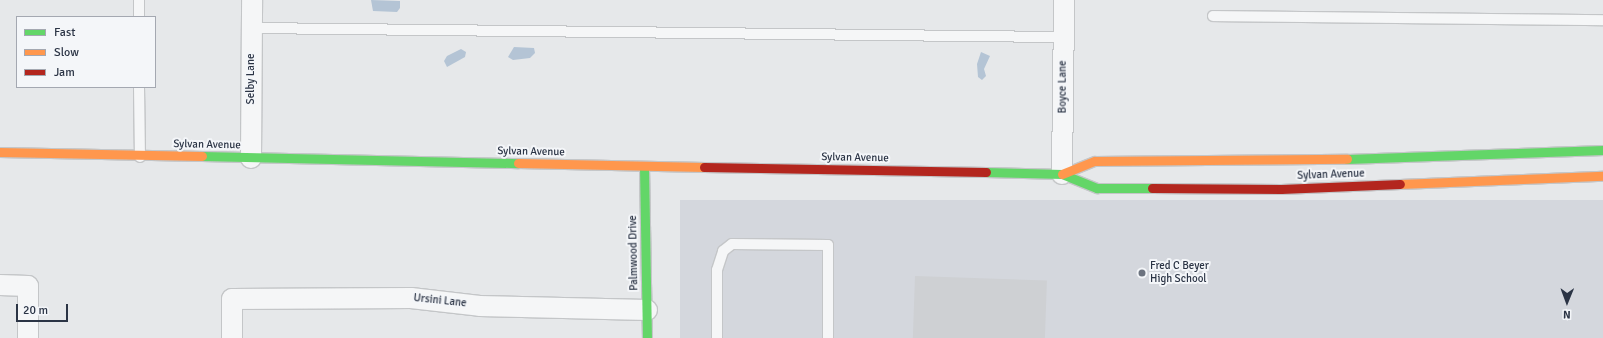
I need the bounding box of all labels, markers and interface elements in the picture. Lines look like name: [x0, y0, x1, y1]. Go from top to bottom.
legend: [16, 16, 156, 88]
text: Fast: [54, 25, 75, 40]
text: Slow: [54, 45, 79, 60]
street label: Selby Lane: [244, 54, 258, 104]
street label: Boyce Lane: [1056, 61, 1070, 113]
text: Jam: [54, 65, 75, 80]
street label: Sylvan Avenue: [173, 138, 241, 152]
street label: Sylvan Avenue: [497, 145, 565, 159]
street label: Sylvan Avenue: [821, 151, 889, 165]
street label: Sylvan Avenue: [1297, 167, 1365, 183]
street label: Palmwood Drive: [627, 215, 641, 291]
place label: Fred C Beyer High School: [1150, 260, 1209, 286]
marker: Fred C Beyer High School: [1137, 268, 1147, 278]
north arrow: [1547, 282, 1587, 322]
street label: Ursini Lane: [413, 292, 467, 310]
scale bar: [18, 296, 70, 322]
text: 20 m: [23, 303, 48, 318]
text: N: [1563, 308, 1571, 321]

